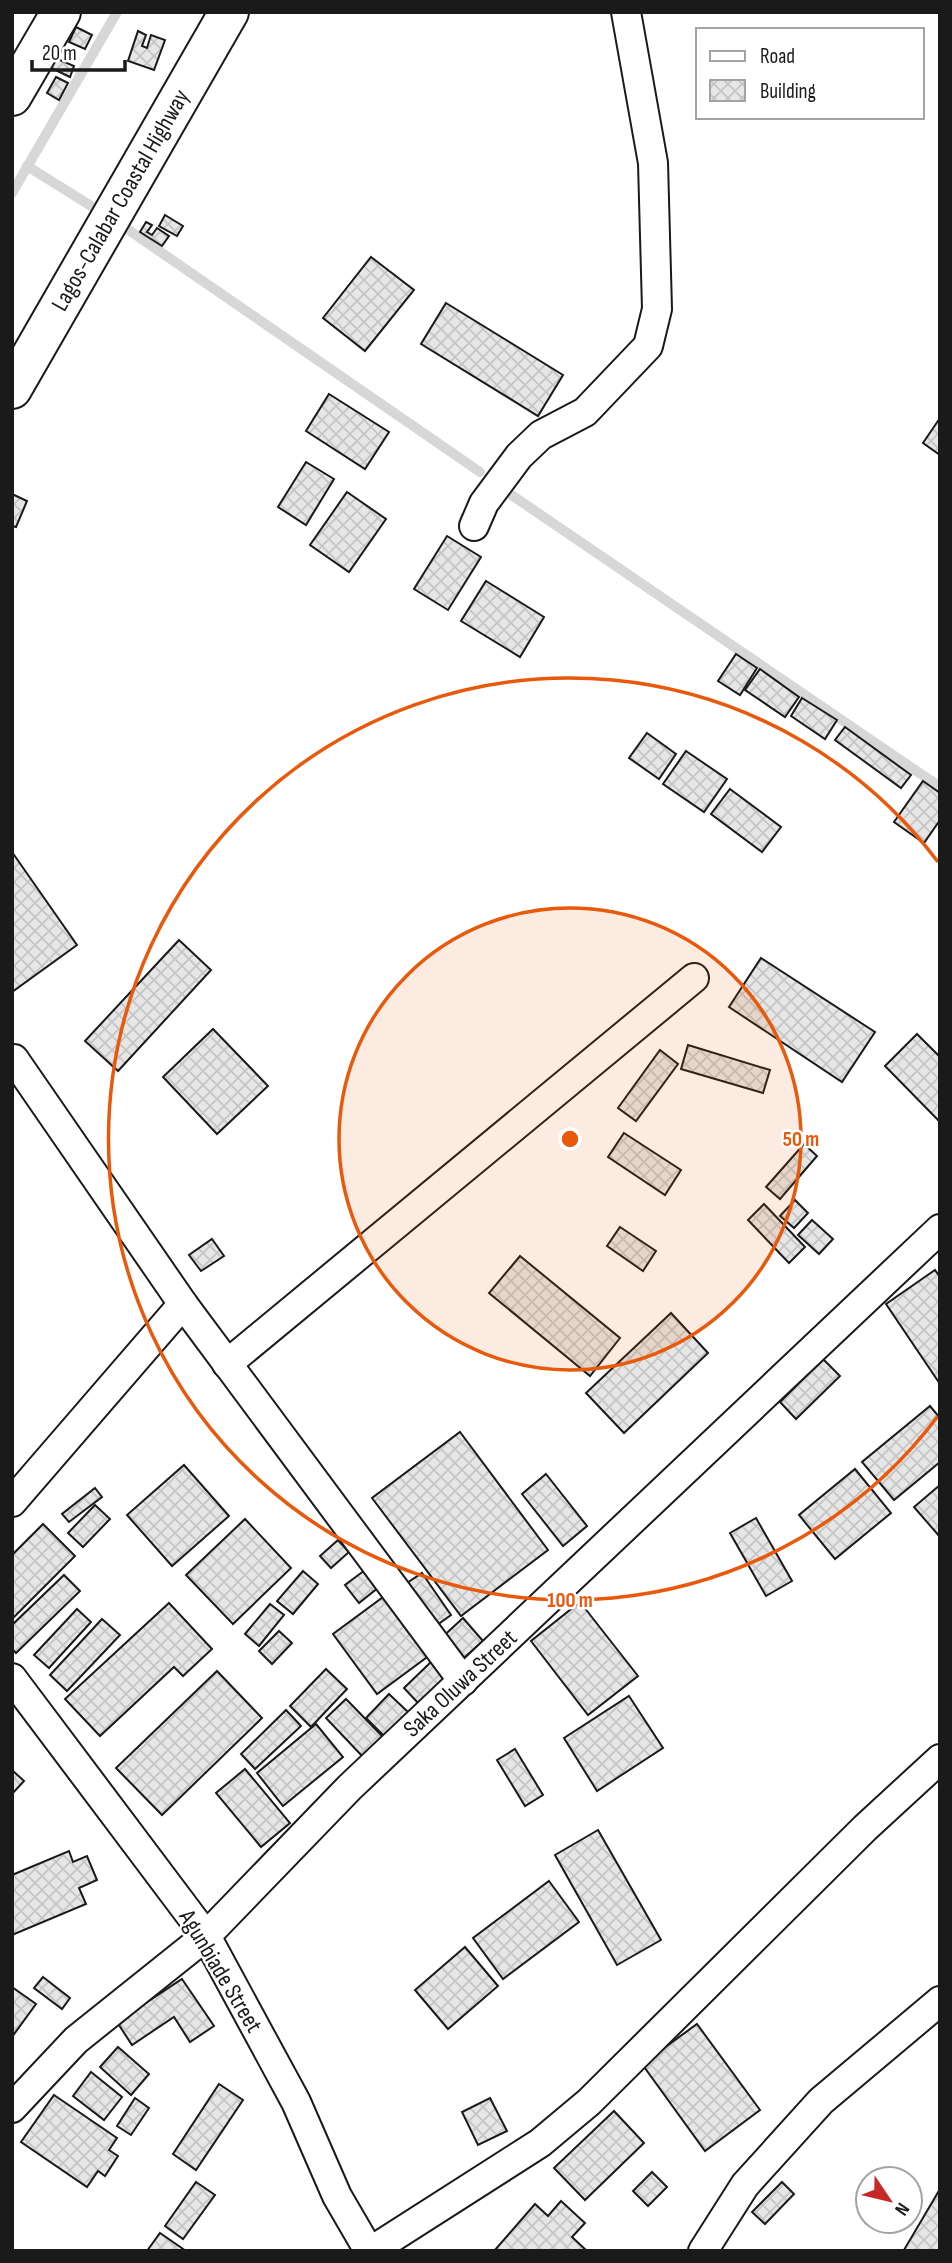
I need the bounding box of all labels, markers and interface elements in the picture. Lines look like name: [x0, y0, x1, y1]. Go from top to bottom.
scale bar: [32, 28, 124, 72]
legend: [696, 28, 924, 119]
text: 20 m: [42, 41, 77, 66]
text: Road: [760, 44, 795, 69]
text: Building: [760, 79, 816, 104]
street label: Lagos-Calabar Coastal Highway: [45, 84, 196, 316]
centre of rings: [558, 1127, 582, 1151]
text: 50 m: [783, 1127, 819, 1152]
text: 100 m: [547, 1588, 593, 1613]
street label: Saka Oluwa Street: [397, 1623, 523, 1743]
street label: Agunbiade Street: [172, 1904, 269, 2038]
north arrow: [854, 2165, 924, 2235]
text: N: [889, 2198, 914, 2220]

